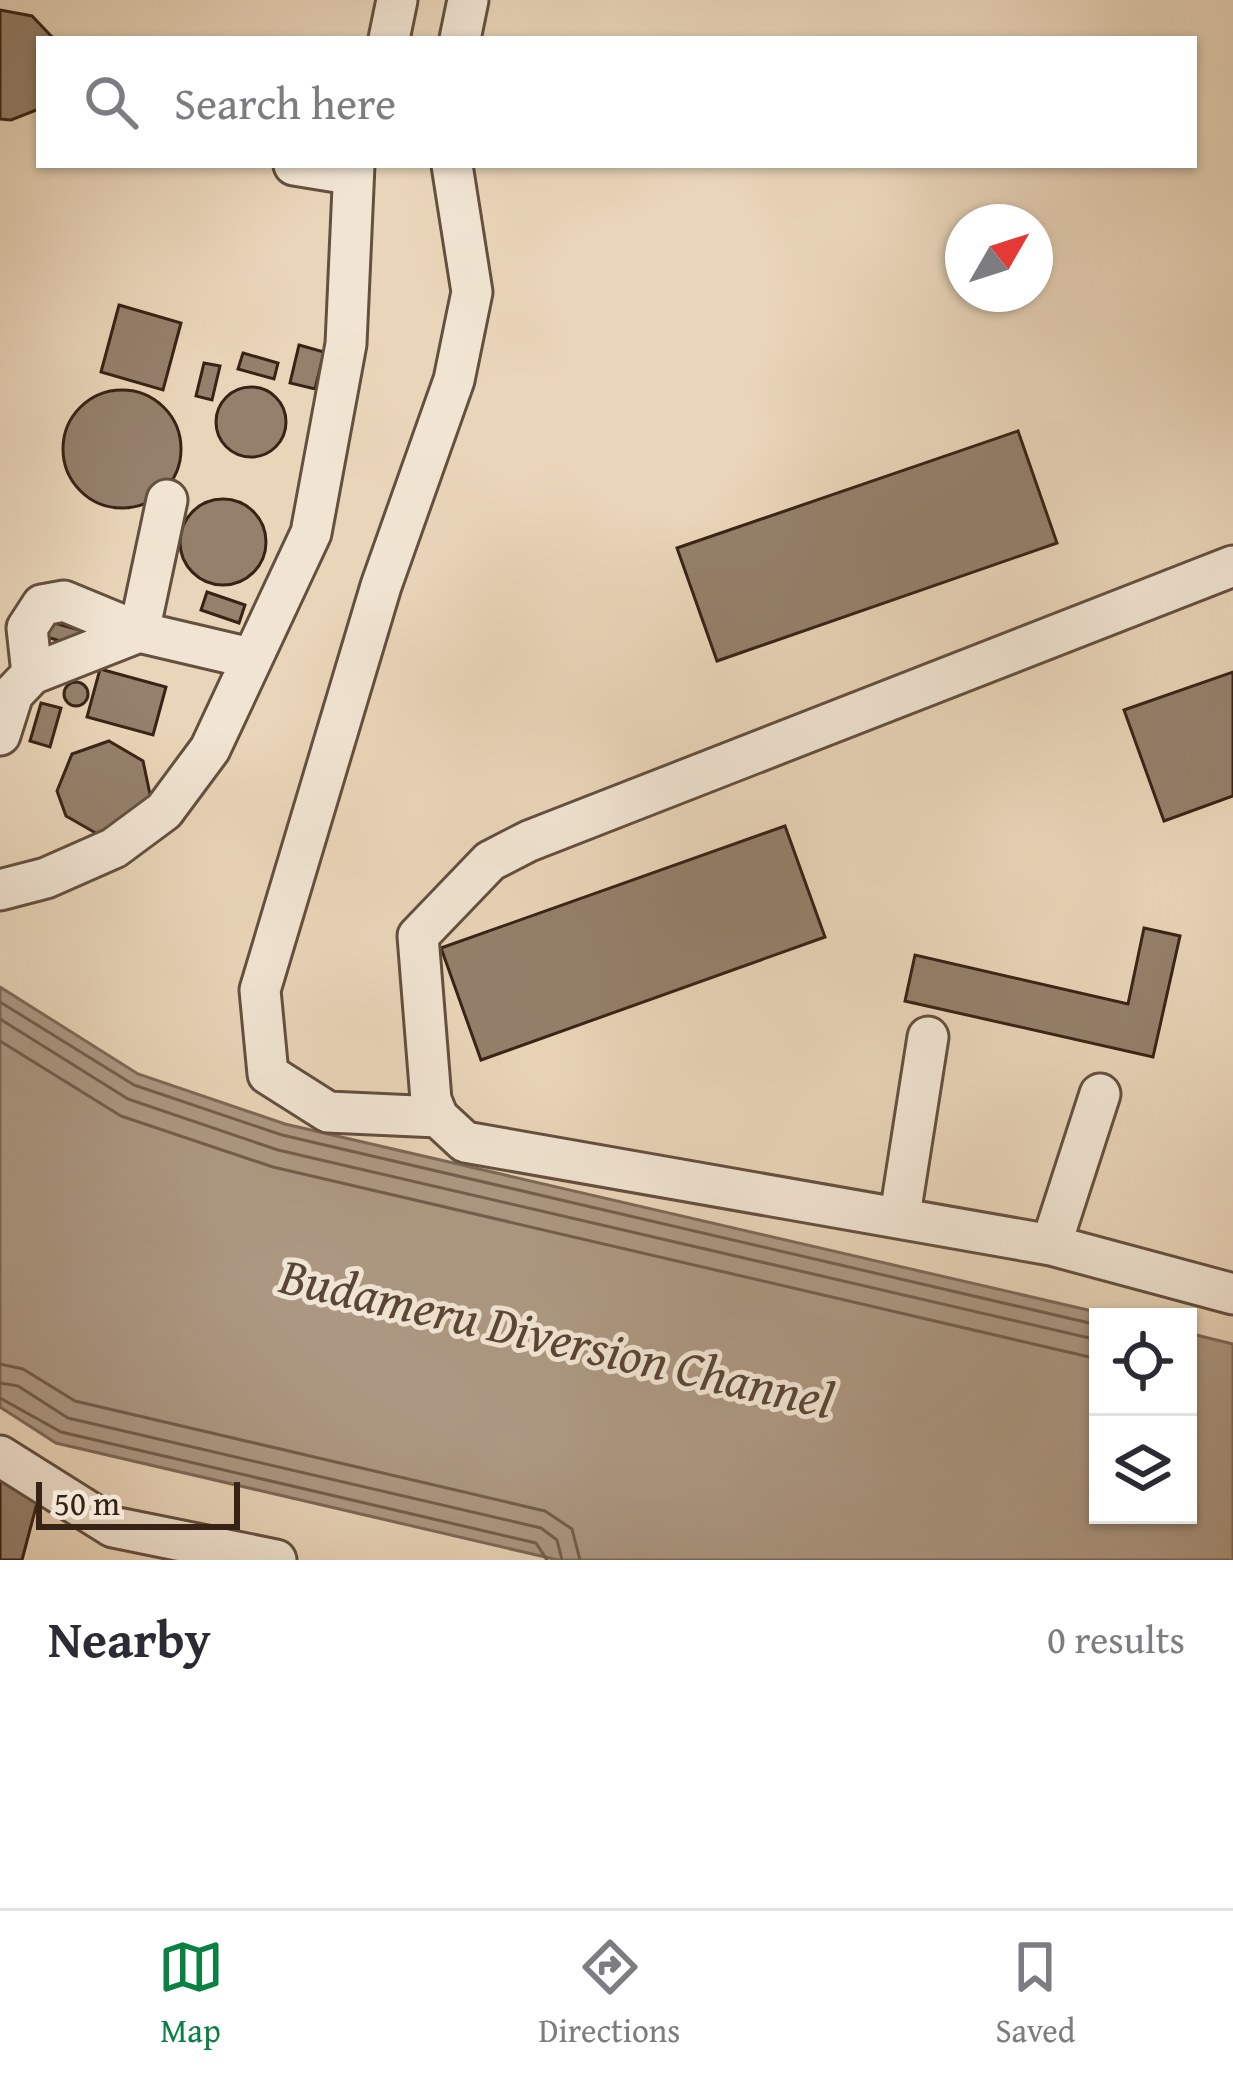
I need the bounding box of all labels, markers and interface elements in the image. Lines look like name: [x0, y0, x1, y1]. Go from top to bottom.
search box: [36, 36, 1197, 168]
icon: search: [78, 69, 144, 135]
text: Search here: [174, 70, 396, 135]
north arrow: [945, 204, 1053, 312]
water label: Budameru Diversion Channel: [272, 1237, 841, 1437]
map controls: [1089, 1308, 1197, 1524]
button: locate: [1089, 1308, 1197, 1416]
button: layers: [1089, 1416, 1197, 1524]
scale bar: [36, 1476, 240, 1529]
text: 50 m: [54, 1479, 120, 1527]
text: Nearby: [48, 1601, 211, 1676]
text: 0 results: [1047, 1610, 1185, 1667]
tab: Map: [158, 1934, 224, 2054]
tab: Directions: [539, 1934, 680, 2054]
tab: Saved: [996, 1934, 1075, 2054]

